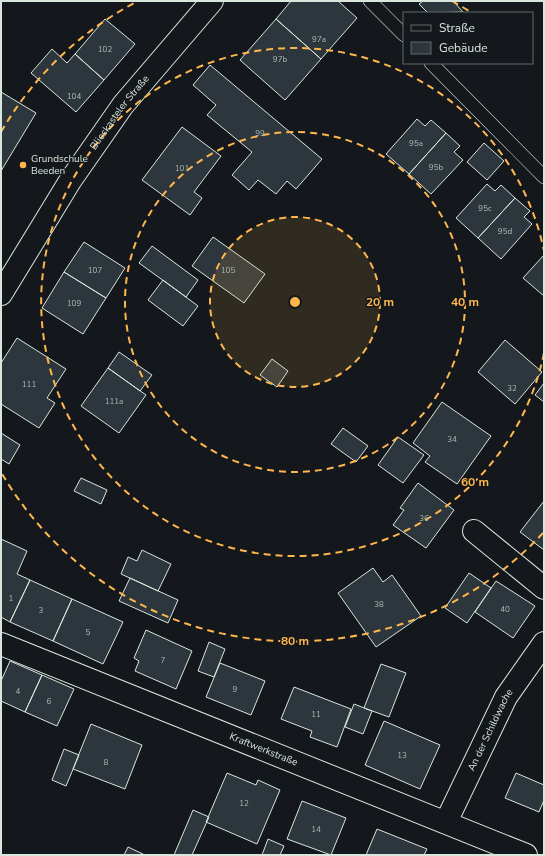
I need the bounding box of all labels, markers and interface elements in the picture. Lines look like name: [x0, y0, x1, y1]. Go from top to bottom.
legend: [403, 12, 533, 64]
text: Straße: [439, 20, 475, 36]
house number: 97a: [312, 34, 326, 45]
text: Gebäude: [439, 40, 488, 56]
house number: 102: [98, 44, 112, 55]
house number: 97b: [273, 54, 287, 65]
street label: Blieskasteler Straße: [87, 72, 152, 153]
house number: 104: [67, 91, 81, 102]
house number: 99: [255, 128, 265, 139]
house number: 95a: [409, 138, 423, 149]
place label: Grundschule Beeden: [31, 152, 88, 178]
marker: Grundschule Beeden: [18, 160, 28, 170]
house number: 95b: [429, 162, 443, 173]
house number: 101: [175, 163, 189, 174]
house number: 95c: [478, 203, 492, 214]
house number: 95d: [498, 226, 512, 237]
house number: 107: [88, 265, 102, 276]
house number: 105: [221, 265, 235, 276]
text: 20 m: [366, 294, 394, 310]
text: 40 m: [451, 294, 479, 310]
centre of rings: [288, 295, 302, 309]
house number: 109: [67, 298, 81, 309]
house number: 111: [22, 379, 36, 390]
house number: 32: [507, 383, 517, 394]
house number: 111a: [105, 396, 123, 407]
house number: 34: [447, 434, 457, 445]
text: 60 m: [461, 474, 489, 490]
house number: 36: [419, 513, 429, 524]
house number: 1: [9, 593, 14, 604]
house number: 38: [374, 599, 384, 610]
house number: 40: [500, 604, 510, 615]
house number: 3: [39, 605, 44, 616]
house number: 5: [86, 627, 91, 638]
text: 80 m: [281, 633, 309, 649]
house number: 7: [161, 655, 166, 666]
house number: 9: [233, 684, 238, 695]
house number: 4: [16, 686, 21, 697]
street label: An der Schildwache: [464, 686, 516, 774]
house number: 6: [47, 696, 52, 707]
house number: 11: [311, 709, 321, 720]
street label: Kraftwerkstraße: [227, 730, 300, 770]
house number: 13: [397, 750, 407, 761]
house number: 8: [104, 757, 109, 768]
house number: 12: [239, 798, 249, 809]
house number: 14: [311, 824, 321, 835]

